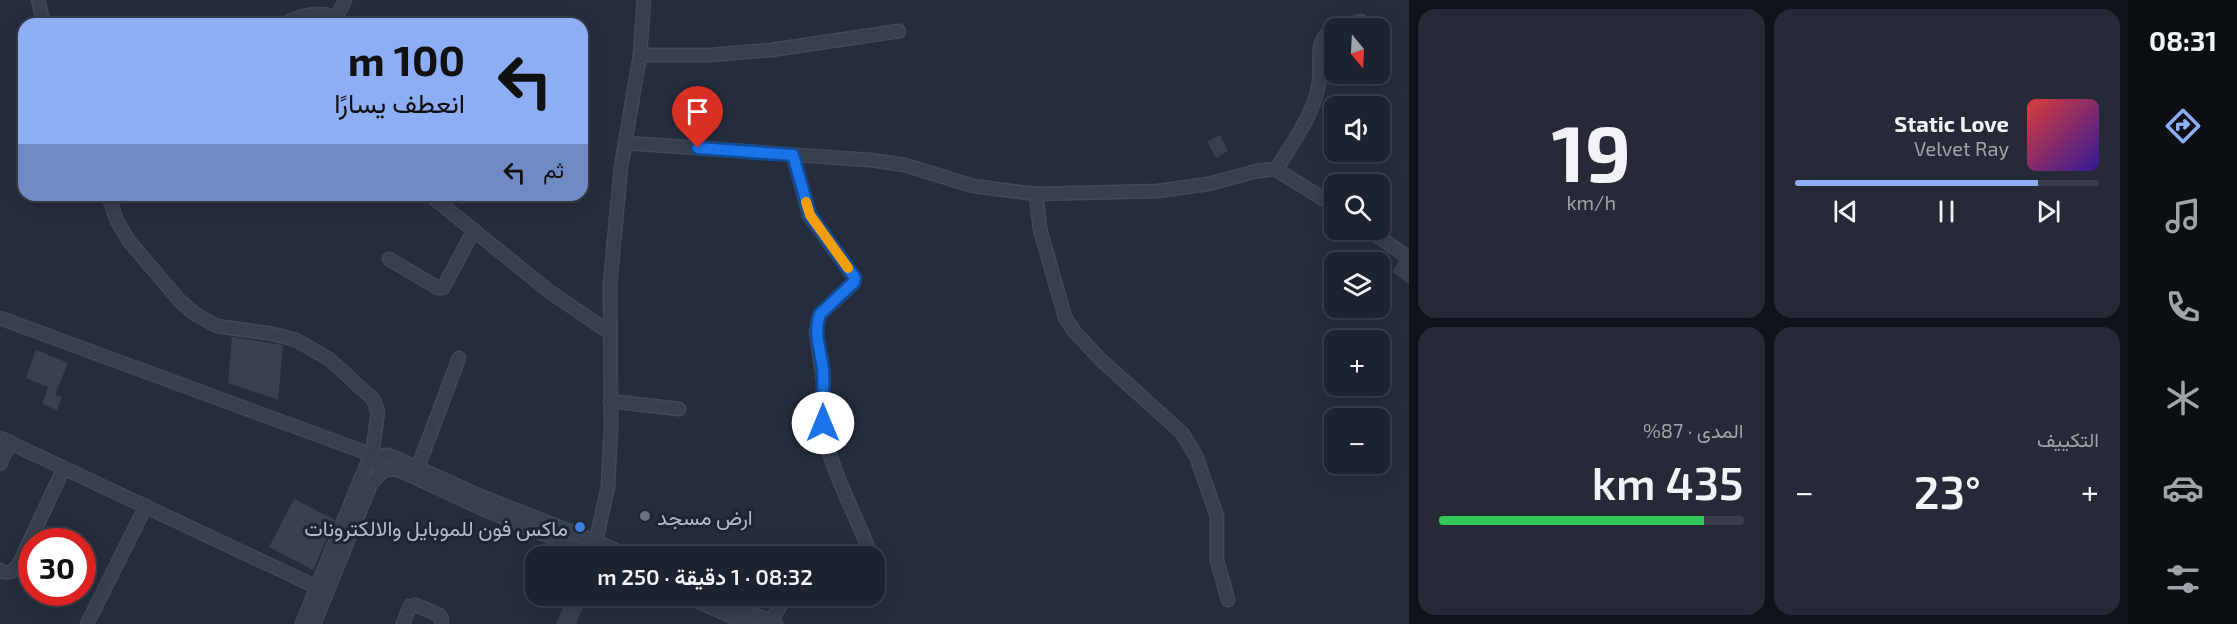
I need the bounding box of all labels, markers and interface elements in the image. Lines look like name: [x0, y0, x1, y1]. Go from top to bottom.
north arrow: [1324, 18, 1390, 84]
map controls: [1324, 18, 1390, 474]
text: 08:31: [2149, 24, 2217, 56]
text: 100 m: [348, 34, 465, 84]
icon: left: [486, 42, 564, 120]
text: انعطف يسارًا: [334, 86, 465, 118]
pin: [672, 86, 723, 148]
icon: arrive: [681, 95, 714, 128]
button: sound: [1324, 96, 1390, 162]
text: 19: [1551, 104, 1631, 198]
icon: directions: [2162, 105, 2204, 147]
text: Static Love: [1894, 110, 2009, 136]
text: Velvet Ray: [1914, 136, 2009, 160]
icon: left: [498, 156, 531, 189]
text: ثم: [543, 156, 564, 182]
button: search: [1324, 174, 1390, 240]
text: km/h: [1566, 190, 1616, 214]
icon: previous: [1829, 195, 1862, 228]
icon: pause: [1930, 195, 1963, 228]
icon: next: [2032, 195, 2065, 228]
icon: music: [2162, 195, 2204, 237]
button: layers: [1324, 252, 1390, 318]
icon: phone: [2162, 286, 2204, 328]
button: +: [1324, 330, 1390, 396]
icon: climate: [2162, 377, 2204, 419]
position arrow: [791, 391, 855, 455]
button: −: [1324, 408, 1390, 474]
text: المدى · 87%: [1643, 418, 1744, 442]
text: التكييف: [2037, 427, 2099, 451]
text: 435 km: [1592, 455, 1744, 509]
text: 23°: [1914, 464, 1981, 518]
icon: car: [2162, 467, 2204, 509]
text: −: [1795, 471, 1814, 511]
text: +: [2081, 471, 2099, 511]
place label: ارض مسجد: [657, 504, 753, 531]
marker: ارض مسجد: [638, 509, 652, 523]
place label: ماكس فون للموبايل والالكترونات: [304, 515, 568, 542]
marker: ماكس فون للموبايل والالكترونات: [573, 520, 587, 534]
speed limit sign: 30: [18, 528, 96, 606]
icon: filters: [2162, 558, 2204, 600]
text: 08:32 · 1 دقيقة · 250 m: [597, 563, 813, 589]

